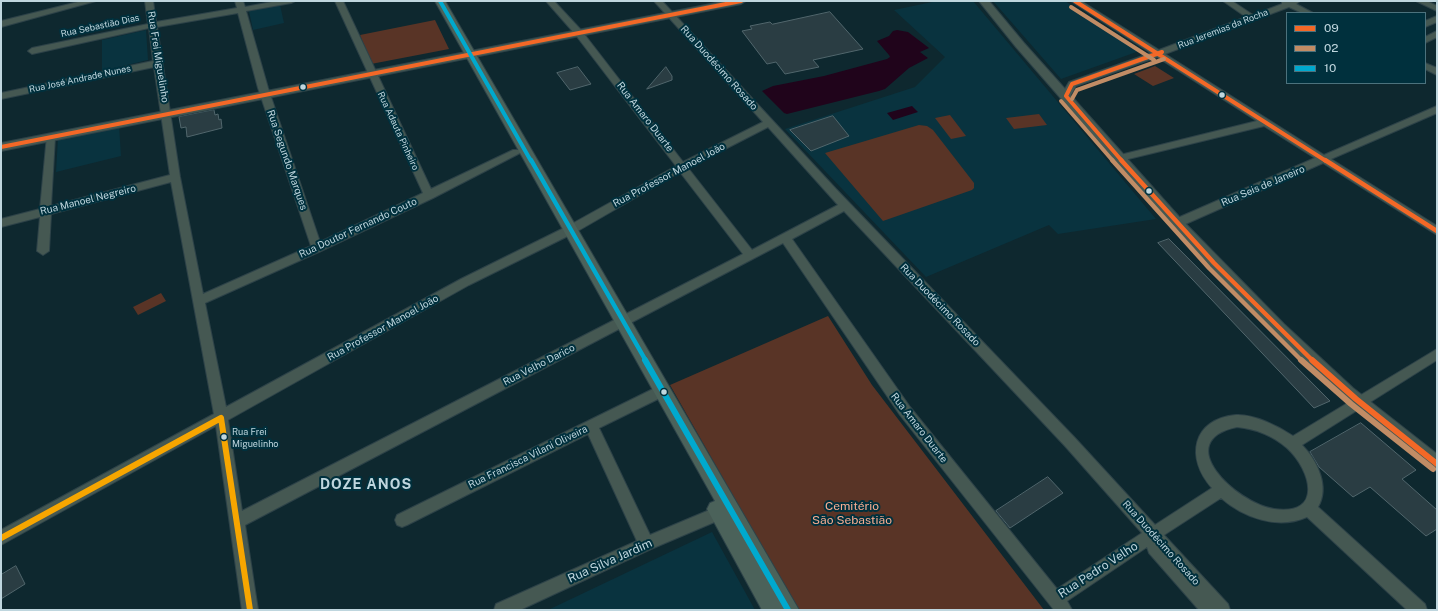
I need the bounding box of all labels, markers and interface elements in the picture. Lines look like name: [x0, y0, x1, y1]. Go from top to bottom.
street label: Rua Jeremias da Rocha: [1176, 7, 1270, 51]
street label: Rua Frei Miguelinho: [145, 10, 171, 104]
street label: Rua Sebastião Dias: [60, 12, 140, 40]
legend: [1286, 12, 1426, 84]
text: 09: [1324, 21, 1339, 35]
street label: Rua Duodécimo Rosado: [678, 23, 760, 113]
text: 02: [1324, 41, 1339, 55]
text: 10: [1324, 61, 1336, 75]
street label: Rua José Andrade Nunes: [28, 63, 132, 95]
street label: Rua Amaro Duarte: [614, 80, 676, 154]
unlabelled marker: [298, 82, 308, 92]
street label: Rua Adauta Pinheiro: [375, 90, 421, 172]
unlabelled marker: [1217, 90, 1227, 100]
street label: Rua Segundo Marques: [264, 108, 310, 212]
street label: Rua Professor Manoel João: [611, 140, 727, 210]
street label: Rua Seis de Janeiro: [1219, 163, 1307, 209]
street label: Rua Manoel Negreiro: [39, 182, 137, 218]
unlabelled marker: [1144, 186, 1154, 196]
street label: Rua Doutor Fernando Couto: [297, 195, 419, 261]
street label: Rua Duodécimo Rosado: [898, 261, 982, 349]
street label: Rua Professor Manoel João: [325, 292, 441, 364]
street label: Rua Velho Darico: [501, 342, 577, 388]
unlabelled marker: [659, 387, 669, 397]
street label: Rua Amaro Duarte: [888, 391, 950, 465]
street label: Rua Francisca Vilani Oliveira: [466, 423, 590, 491]
place label: Rua Frei Miguelinho: [232, 427, 278, 448]
marker: Rua Frei Miguelinho: [219, 432, 229, 442]
district label: DOZE ANOS: [320, 477, 412, 493]
street label: Rua Duodécimo Rosado: [1120, 498, 1202, 588]
park label: Cemitério São Sebastião: [812, 499, 892, 527]
street label: Rua Silva Jardim: [565, 536, 655, 586]
street label: Rua Pedro Velho: [1055, 539, 1141, 601]

